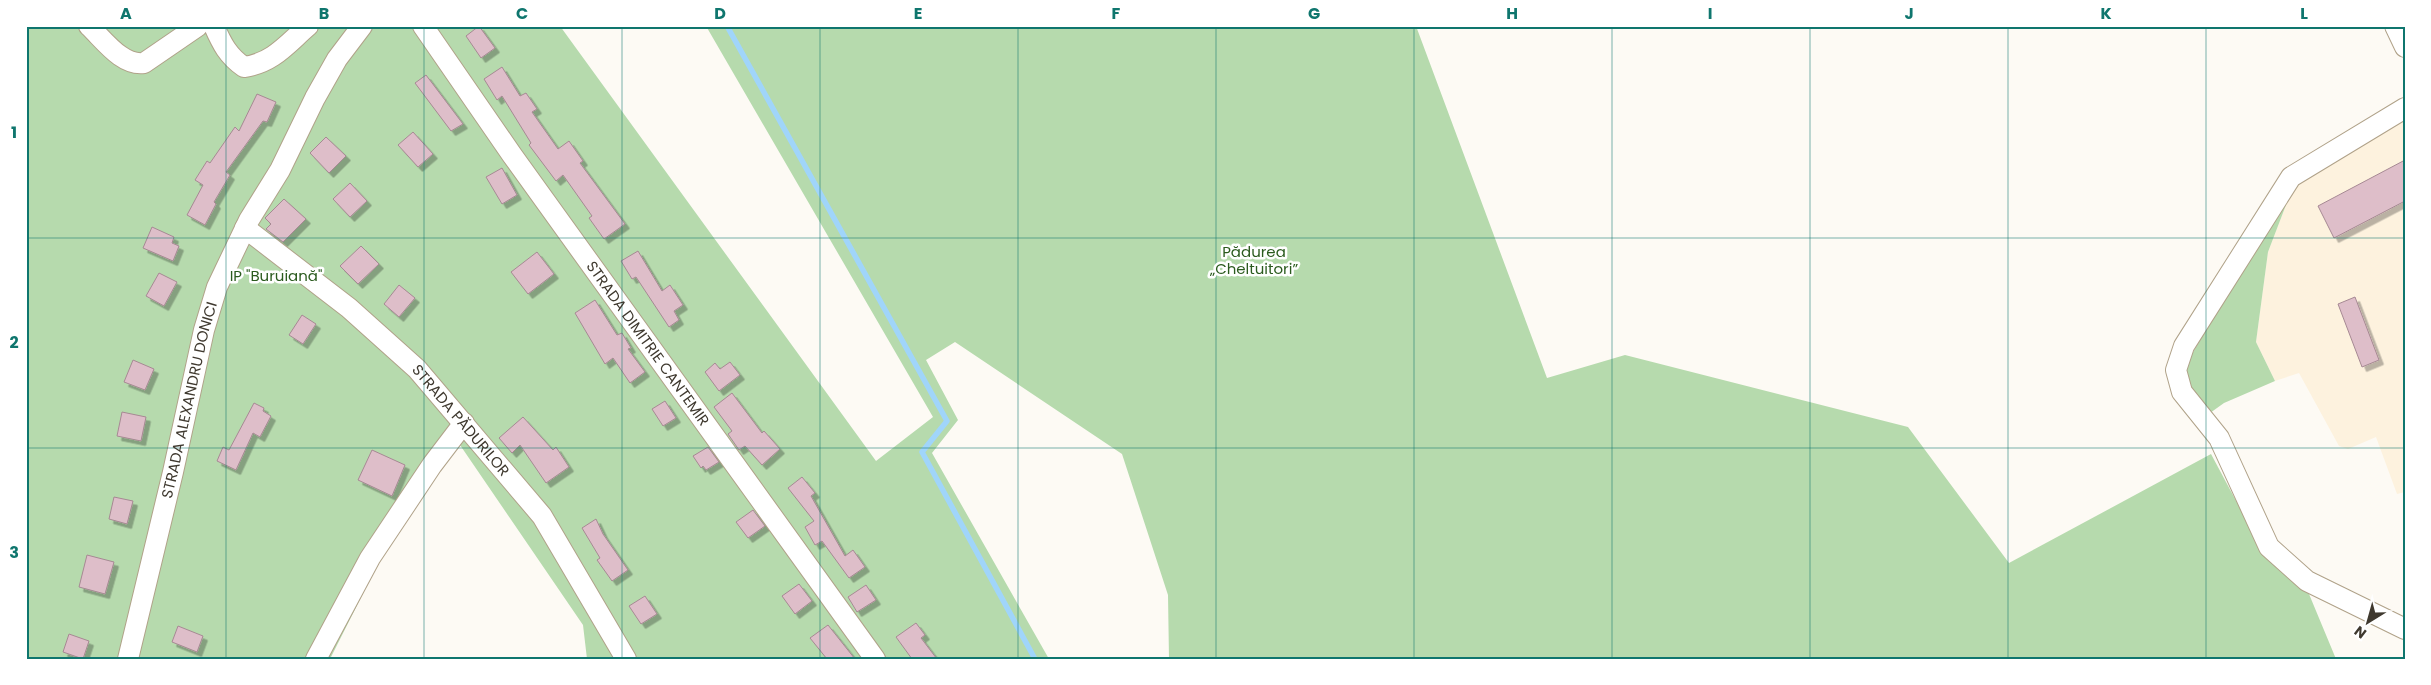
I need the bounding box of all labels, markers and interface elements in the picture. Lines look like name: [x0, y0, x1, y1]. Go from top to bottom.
text: A: [120, 2, 132, 25]
text: B: [319, 2, 329, 25]
text: C: [516, 2, 528, 25]
text: D: [714, 2, 726, 25]
text: E: [914, 2, 922, 25]
text: F: [1112, 2, 1121, 25]
text: G: [1308, 2, 1320, 25]
text: H: [1506, 2, 1518, 25]
text: I: [1708, 2, 1712, 25]
text: J: [1904, 2, 1914, 25]
text: K: [2100, 2, 2112, 25]
text: L: [2300, 2, 2308, 25]
text: 1: [11, 121, 17, 144]
park label: Pădurea „Cheltuitori”: [1209, 241, 1298, 279]
street label: STRADA DIMITRIE CANTEMIR: [582, 257, 715, 430]
park label: IP "Buruiană": [230, 265, 322, 286]
street label: STRADA ALEXANDRU DONICI: [156, 299, 222, 500]
text: 2: [9, 331, 19, 354]
street label: STRADA PĂDURILOR: [407, 360, 515, 480]
text: 3: [9, 541, 19, 564]
north arrow: [2344, 598, 2394, 648]
text: N: [2350, 621, 2370, 644]

